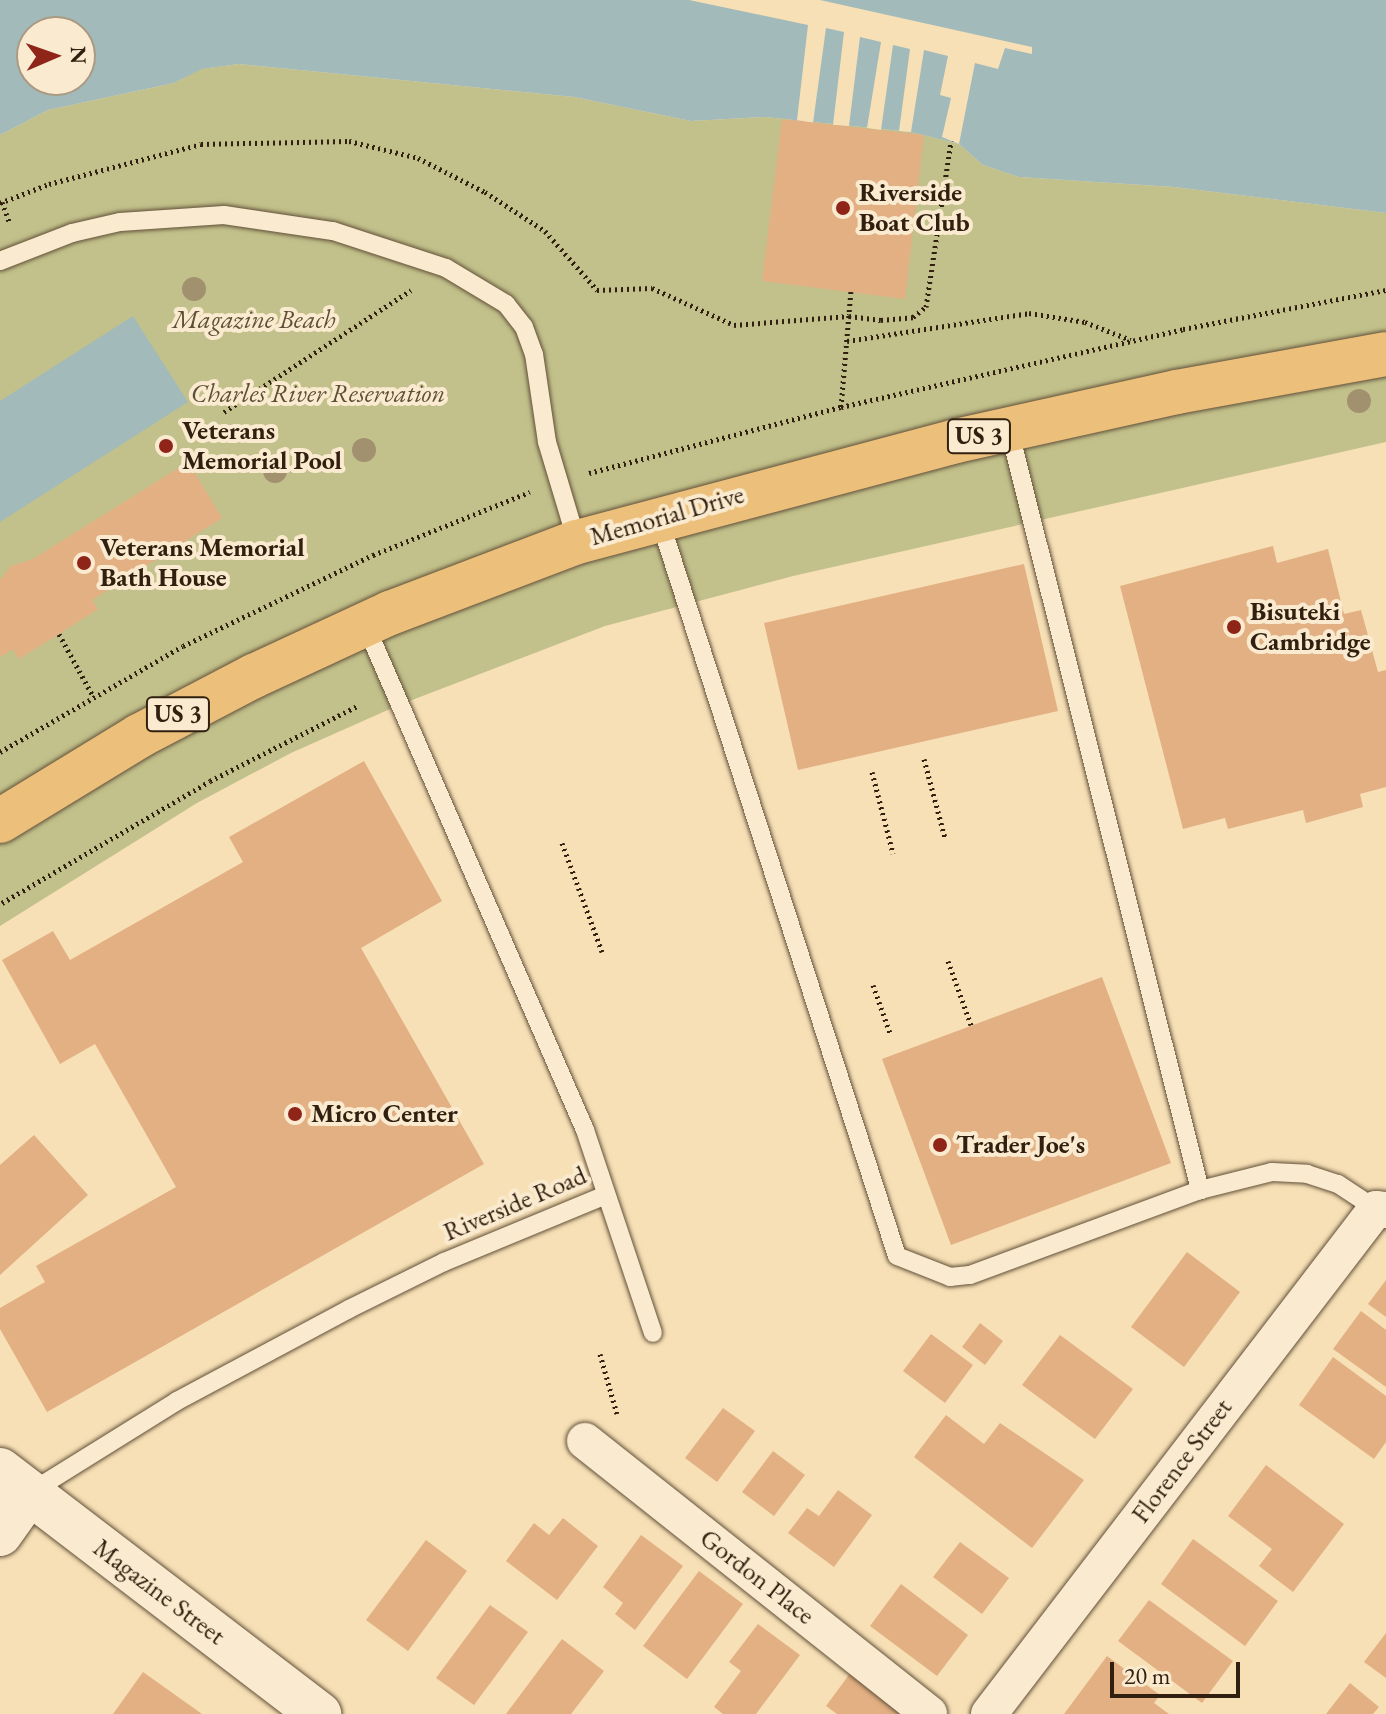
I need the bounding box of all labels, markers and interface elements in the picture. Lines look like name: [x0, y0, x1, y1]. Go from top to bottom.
north arrow: [16, 16, 96, 96]
text: N: [64, 46, 93, 65]
place label: Riverside Boat Club: [859, 177, 970, 238]
marker: Riverside Boat Club: [834, 199, 852, 217]
park label: Magazine Beach: [172, 304, 336, 336]
park label: Charles River Reservation: [191, 378, 445, 410]
place label: Veterans Memorial Pool: [182, 415, 342, 476]
road number: US 3: [945, 416, 1013, 456]
marker: Veterans Memorial Pool: [157, 437, 175, 455]
street label: Memorial Drive: [586, 479, 748, 553]
place label: Veterans Memorial Bath House: [100, 532, 305, 594]
marker: Veterans Memorial Bath House: [75, 554, 93, 572]
place label: Bisuteki Cambridge: [1250, 596, 1371, 658]
marker: Bisuteki Cambridge: [1225, 618, 1243, 636]
road number: US 3: [144, 694, 212, 734]
place label: Micro Center: [311, 1098, 458, 1130]
marker: Micro Center: [286, 1105, 304, 1123]
place label: Trader Joe's: [956, 1129, 1085, 1161]
marker: Trader Joe's: [931, 1136, 949, 1154]
street label: Riverside Road: [439, 1160, 591, 1248]
street label: Florence Street: [1125, 1393, 1239, 1529]
street label: Gordon Place: [694, 1523, 820, 1631]
street label: Magazine Street: [87, 1532, 231, 1652]
scale bar: [1114, 1646, 1244, 1696]
text: 20 m: [1124, 1660, 1171, 1691]

